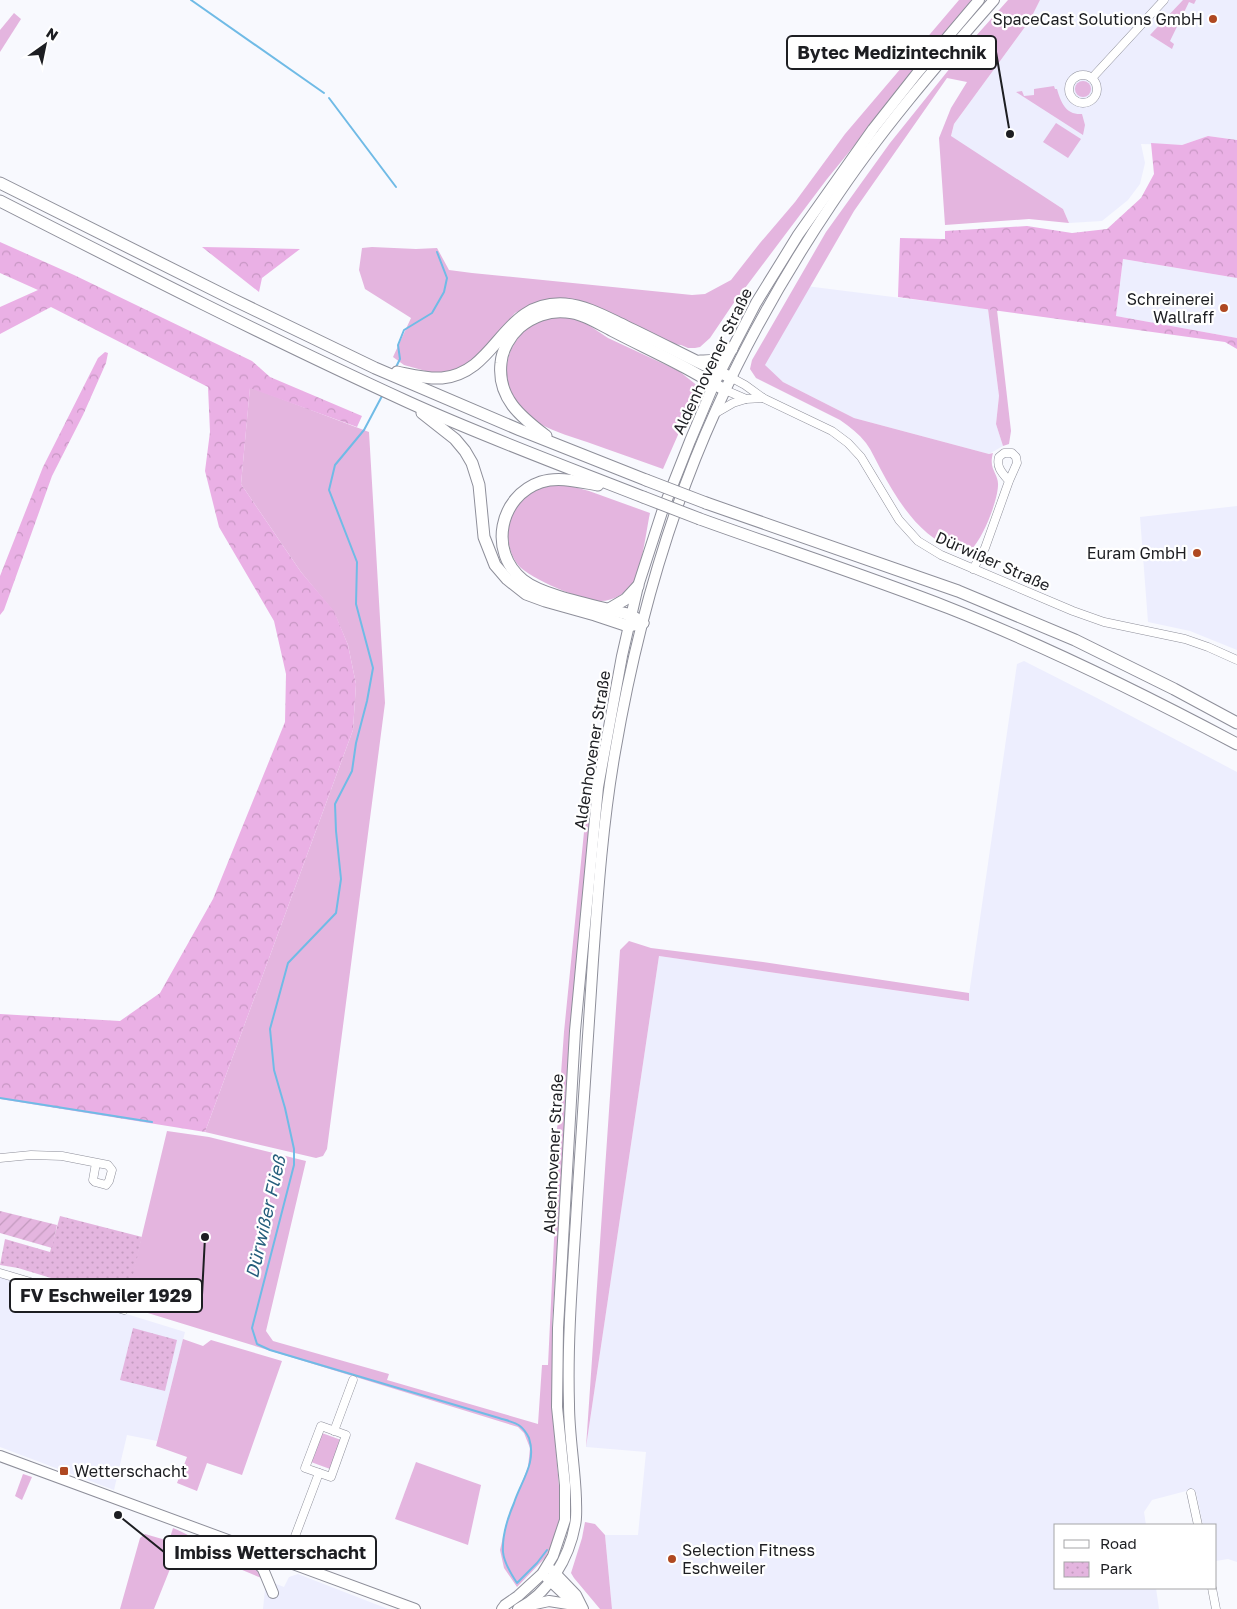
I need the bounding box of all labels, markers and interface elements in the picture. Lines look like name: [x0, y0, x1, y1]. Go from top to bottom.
place label: SpaceCast Solutions GmbH: [992, 9, 1203, 29]
marker: SpaceCast Solutions GmbH: [1207, 13, 1219, 25]
north arrow: [20, 20, 70, 70]
text: N: [43, 24, 61, 44]
callout: Bytec Medizintechnik: [787, 36, 996, 69]
text: Bytec Medizintechnik: [797, 41, 987, 63]
street label: Aldenhovener Straße: [668, 284, 756, 438]
place label: Schreinerei Wallraff: [1127, 289, 1214, 327]
marker: Schreinerei Wallraff: [1218, 302, 1230, 314]
street label: Dürwißer Straße: [933, 527, 1053, 595]
place label: Euram GmbH: [1087, 543, 1187, 563]
marker: Euram GmbH: [1191, 547, 1203, 559]
street label: Aldenhovener Straße: [570, 669, 614, 831]
street label: Aldenhovener Straße: [539, 1073, 567, 1235]
water label: Dürwißer Fließ: [240, 1152, 290, 1280]
callout: FV Eschweiler 1929: [10, 1279, 202, 1312]
text: FV Eschweiler 1929: [20, 1284, 192, 1306]
place label: Wetterschacht: [74, 1461, 187, 1481]
marker: Wetterschacht: [58, 1465, 70, 1477]
legend: [1054, 1524, 1217, 1589]
text: Road: [1100, 1534, 1137, 1552]
callout: Imbiss Wetterschacht: [164, 1536, 376, 1569]
place label: Selection Fitness Eschweiler: [682, 1540, 815, 1578]
text: Imbiss Wetterschacht: [174, 1541, 366, 1563]
marker: Selection Fitness Eschweiler: [666, 1553, 678, 1565]
text: Park: [1100, 1559, 1133, 1577]

